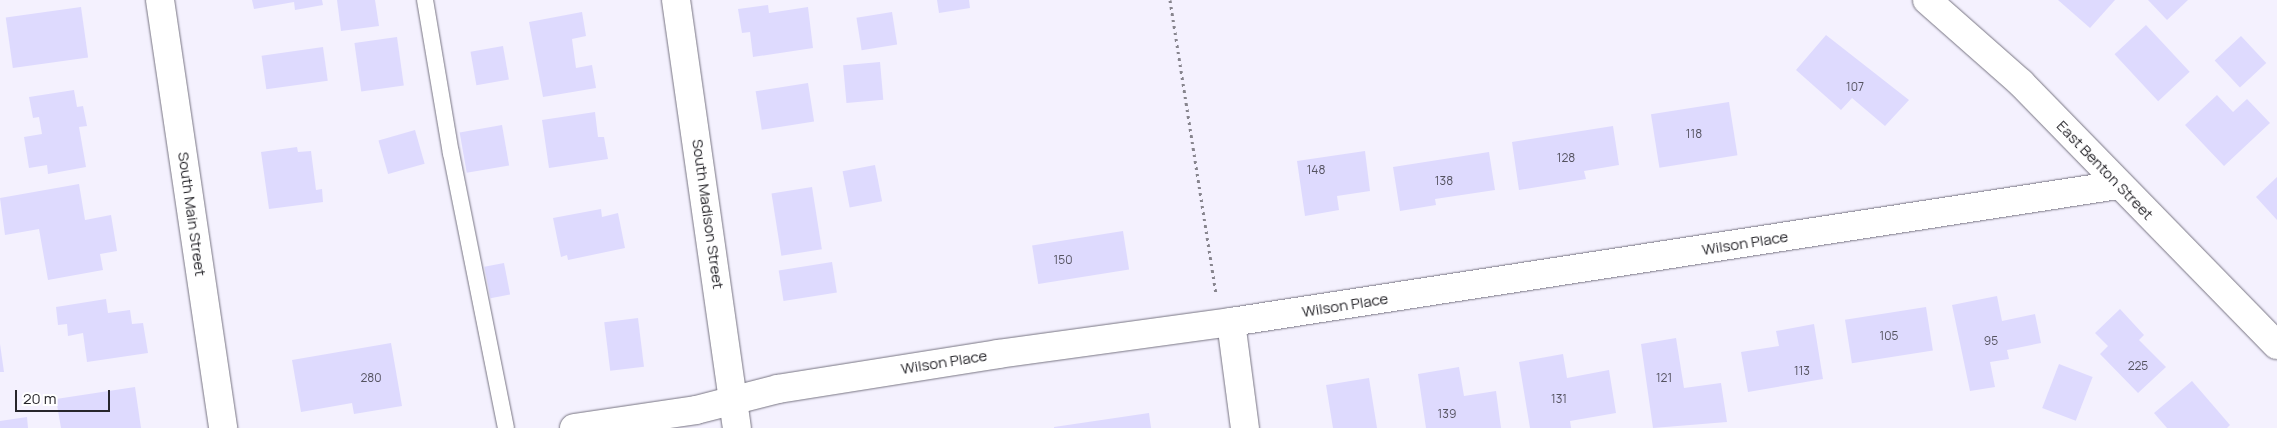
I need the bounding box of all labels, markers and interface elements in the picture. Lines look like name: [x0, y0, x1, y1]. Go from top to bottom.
house number: 107: [1846, 80, 1864, 94]
street label: East Benton Street: [2053, 117, 2157, 223]
house number: 118: [1686, 127, 1702, 141]
street label: South Madison Street: [689, 138, 727, 290]
street label: South Main Street: [174, 151, 210, 277]
house number: 128: [1557, 151, 1575, 165]
house number: 148: [1307, 163, 1325, 177]
house number: 138: [1435, 174, 1453, 188]
street label: Wilson Place: [1701, 227, 1789, 259]
house number: 150: [1054, 253, 1072, 267]
street label: Wilson Place: [1301, 289, 1389, 321]
house number: 105: [1880, 329, 1898, 343]
house number: 95: [1984, 334, 1998, 348]
street label: Wilson Place: [900, 346, 988, 378]
house number: 225: [2128, 359, 2148, 373]
house number: 113: [1794, 364, 1810, 378]
house number: 280: [360, 371, 382, 385]
house number: 121: [1656, 371, 1672, 385]
scale bar: [18, 380, 112, 412]
text: 20 m: [23, 388, 56, 409]
house number: 131: [1551, 392, 1567, 406]
house number: 139: [1438, 407, 1456, 421]

